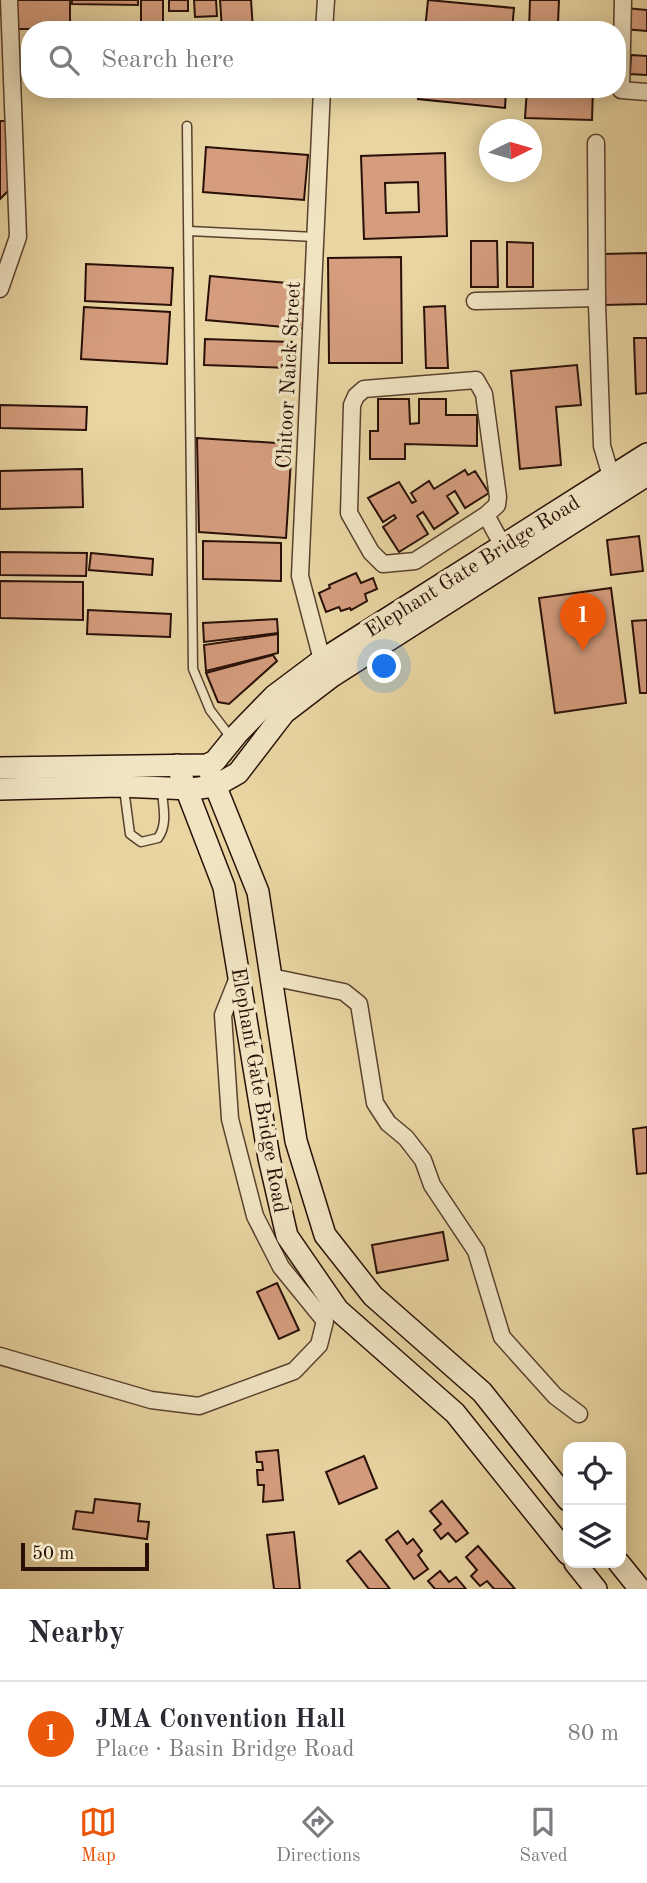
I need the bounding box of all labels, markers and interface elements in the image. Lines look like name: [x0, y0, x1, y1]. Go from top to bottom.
search box: [21, 21, 626, 98]
icon: search: [45, 41, 83, 79]
text: Search here: [101, 47, 234, 73]
north arrow: [479, 119, 542, 182]
street label: Chitoor Naick Street: [274, 281, 305, 469]
street label: Elephant Gate Bridge Road: [362, 492, 584, 642]
pin: 1: [560, 593, 606, 651]
your location: [367, 649, 401, 683]
street label: Elephant Gate Bridge Road: [227, 966, 290, 1215]
map controls: [563, 1442, 626, 1568]
button: locate: [563, 1442, 626, 1505]
button: layers: [563, 1505, 626, 1568]
scale bar: [21, 1540, 149, 1572]
text: 50 m: [32, 1545, 74, 1564]
text: Nearby: [28, 1619, 125, 1649]
text: JMA Convention Hall: [95, 1707, 345, 1733]
text: 1: [44, 1722, 58, 1745]
text: 80 m: [568, 1722, 619, 1745]
text: Place · Basin Bridge Road: [95, 1738, 355, 1761]
tab: Map: [79, 1803, 117, 1868]
tab: Directions: [276, 1803, 361, 1868]
tab: Saved: [519, 1803, 568, 1868]

